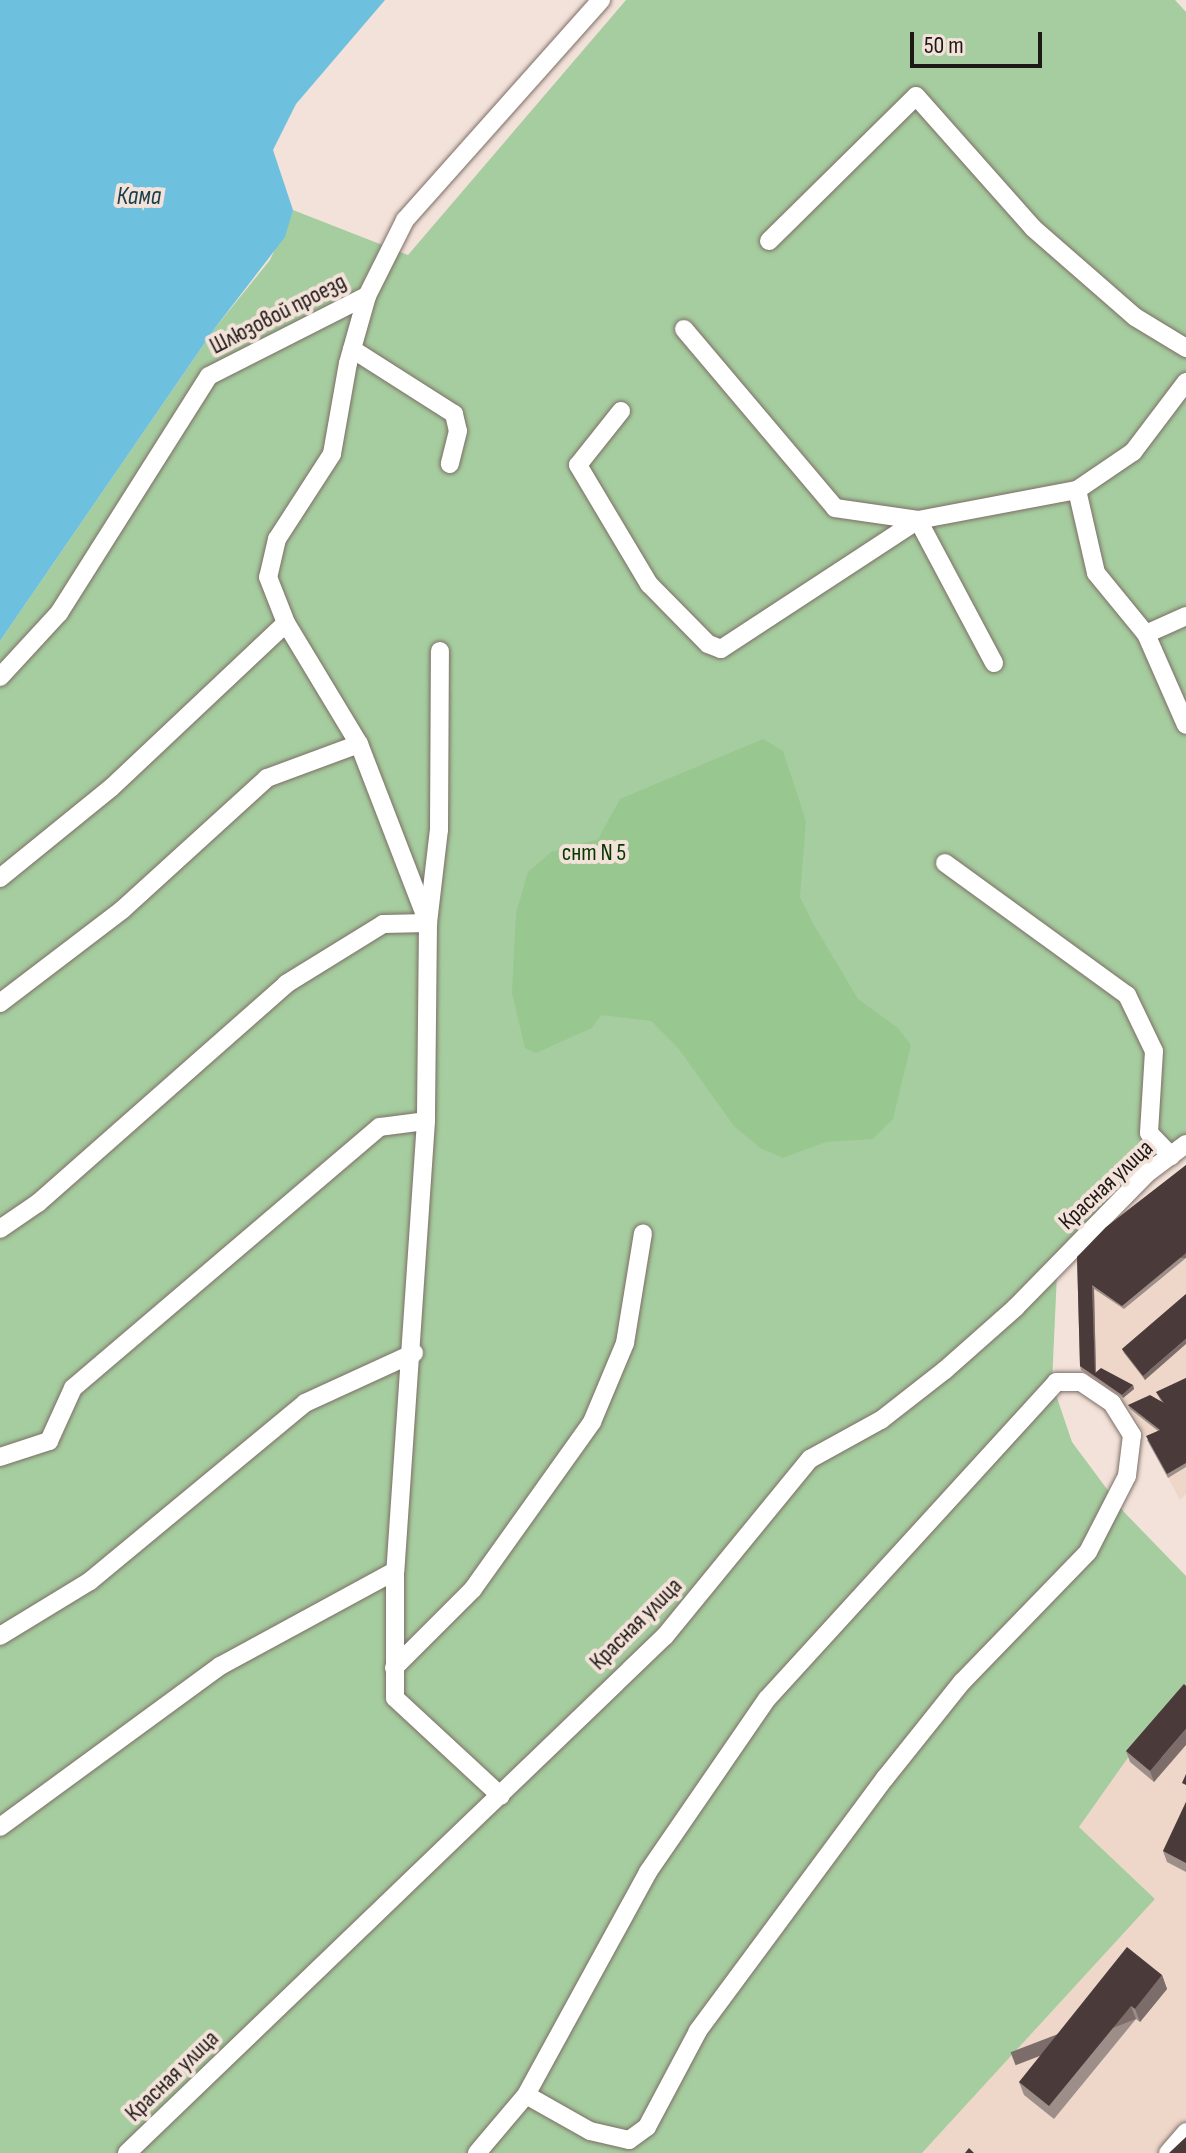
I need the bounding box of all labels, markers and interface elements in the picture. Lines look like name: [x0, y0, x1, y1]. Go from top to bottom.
scale bar: [914, 16, 1046, 66]
text: 50 m: [924, 31, 964, 60]
water label: Кама: [117, 181, 161, 213]
street label: Шлюзовой проезд: [205, 267, 351, 361]
park label: снт N 5: [562, 839, 626, 867]
street label: Красная улица: [1053, 1134, 1159, 1236]
street label: Красная улица: [584, 1572, 688, 1676]
street label: Красная улица: [119, 2024, 225, 2128]

